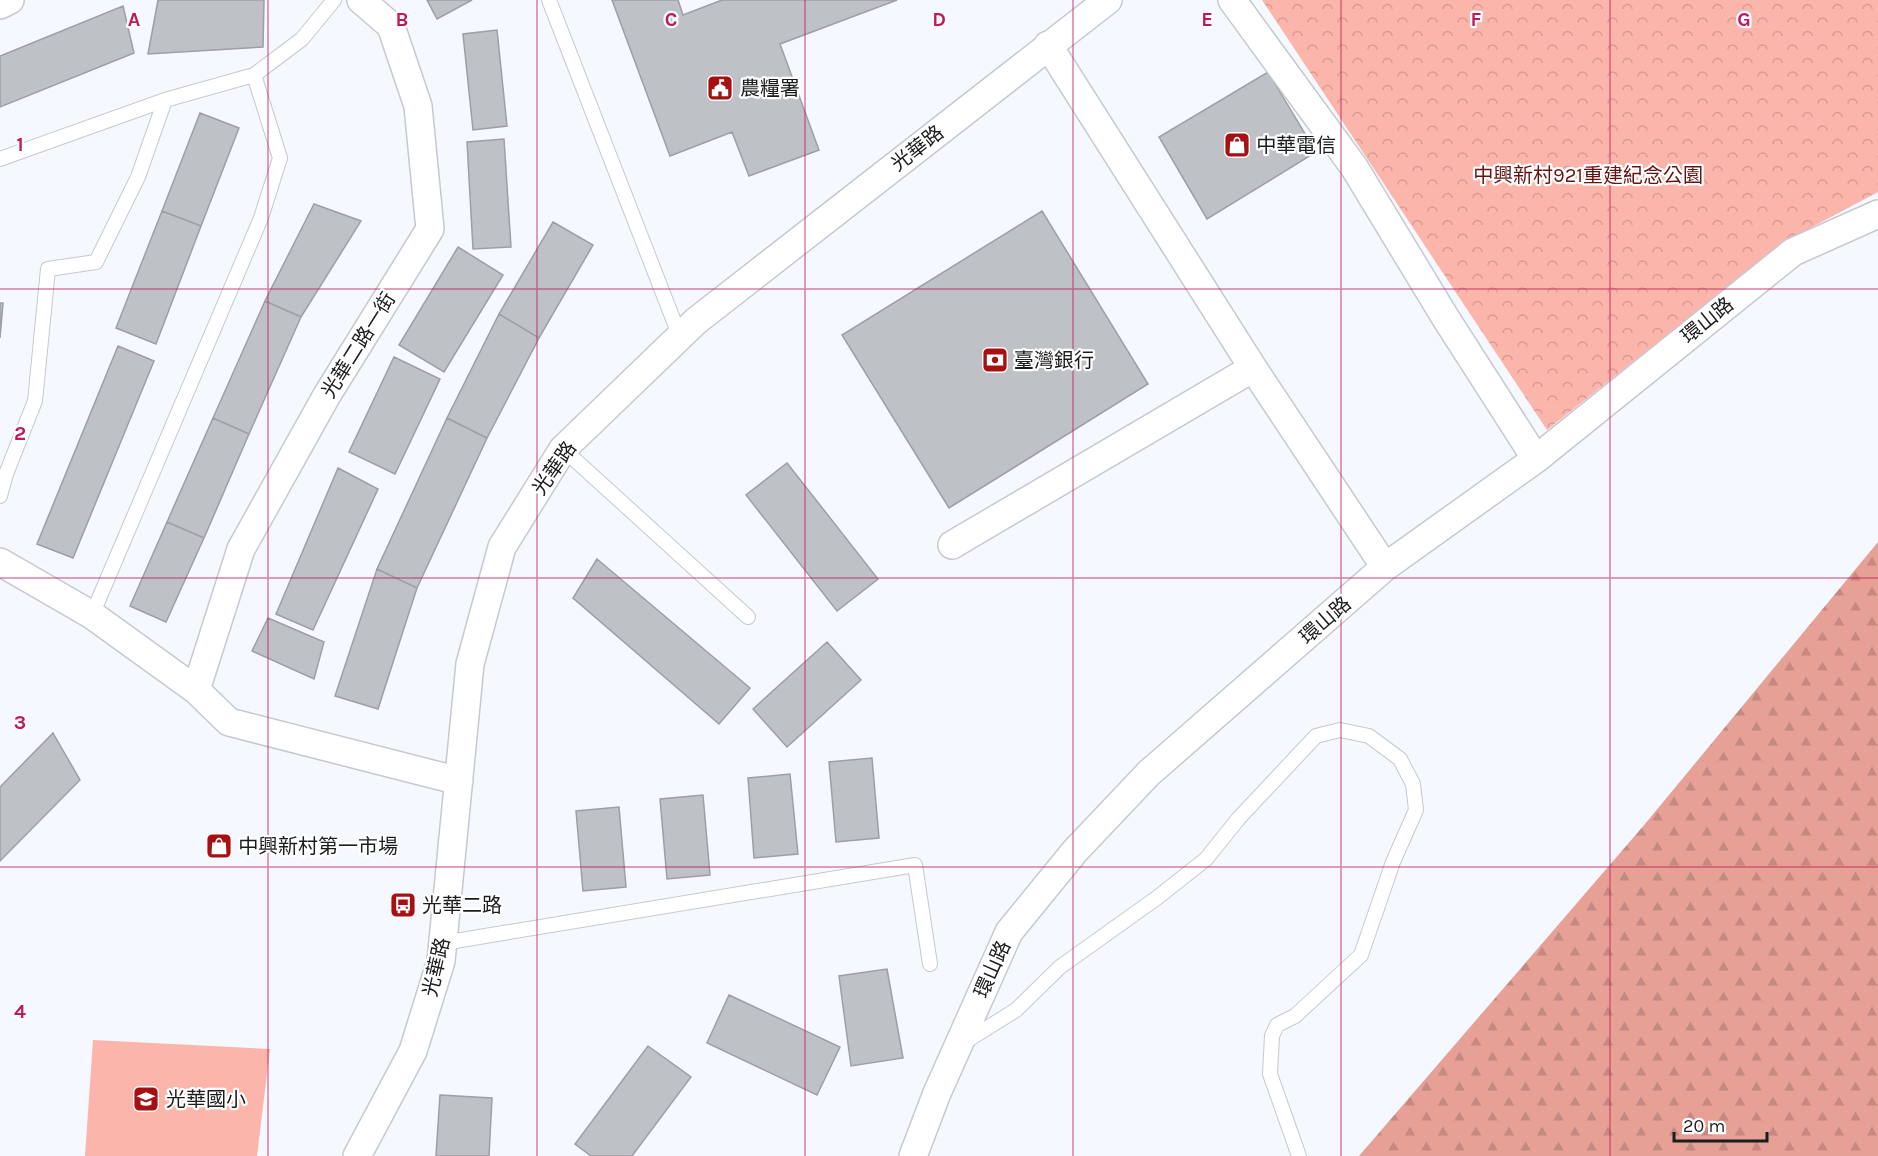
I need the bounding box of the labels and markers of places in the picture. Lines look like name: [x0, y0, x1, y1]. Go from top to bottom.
public building icon: 農糧署: [705, 73, 735, 103]
place label: 農糧署: [740, 77, 800, 100]
shop icon: 中華電信: [1222, 130, 1252, 160]
place label: 中華電信: [1256, 134, 1336, 157]
bank icon: 臺灣銀行: [980, 345, 1010, 375]
place label: 臺灣銀行: [1014, 349, 1094, 372]
shop icon: 中興新村第一市場: [204, 831, 234, 861]
place label: 中興新村第一市場: [238, 835, 398, 858]
bus stop icon: 光華二路: [388, 890, 418, 920]
place label: 光華二路: [422, 894, 502, 917]
school or university icon: 光華國小: [131, 1084, 161, 1114]
place label: 光華國小: [166, 1088, 246, 1111]

